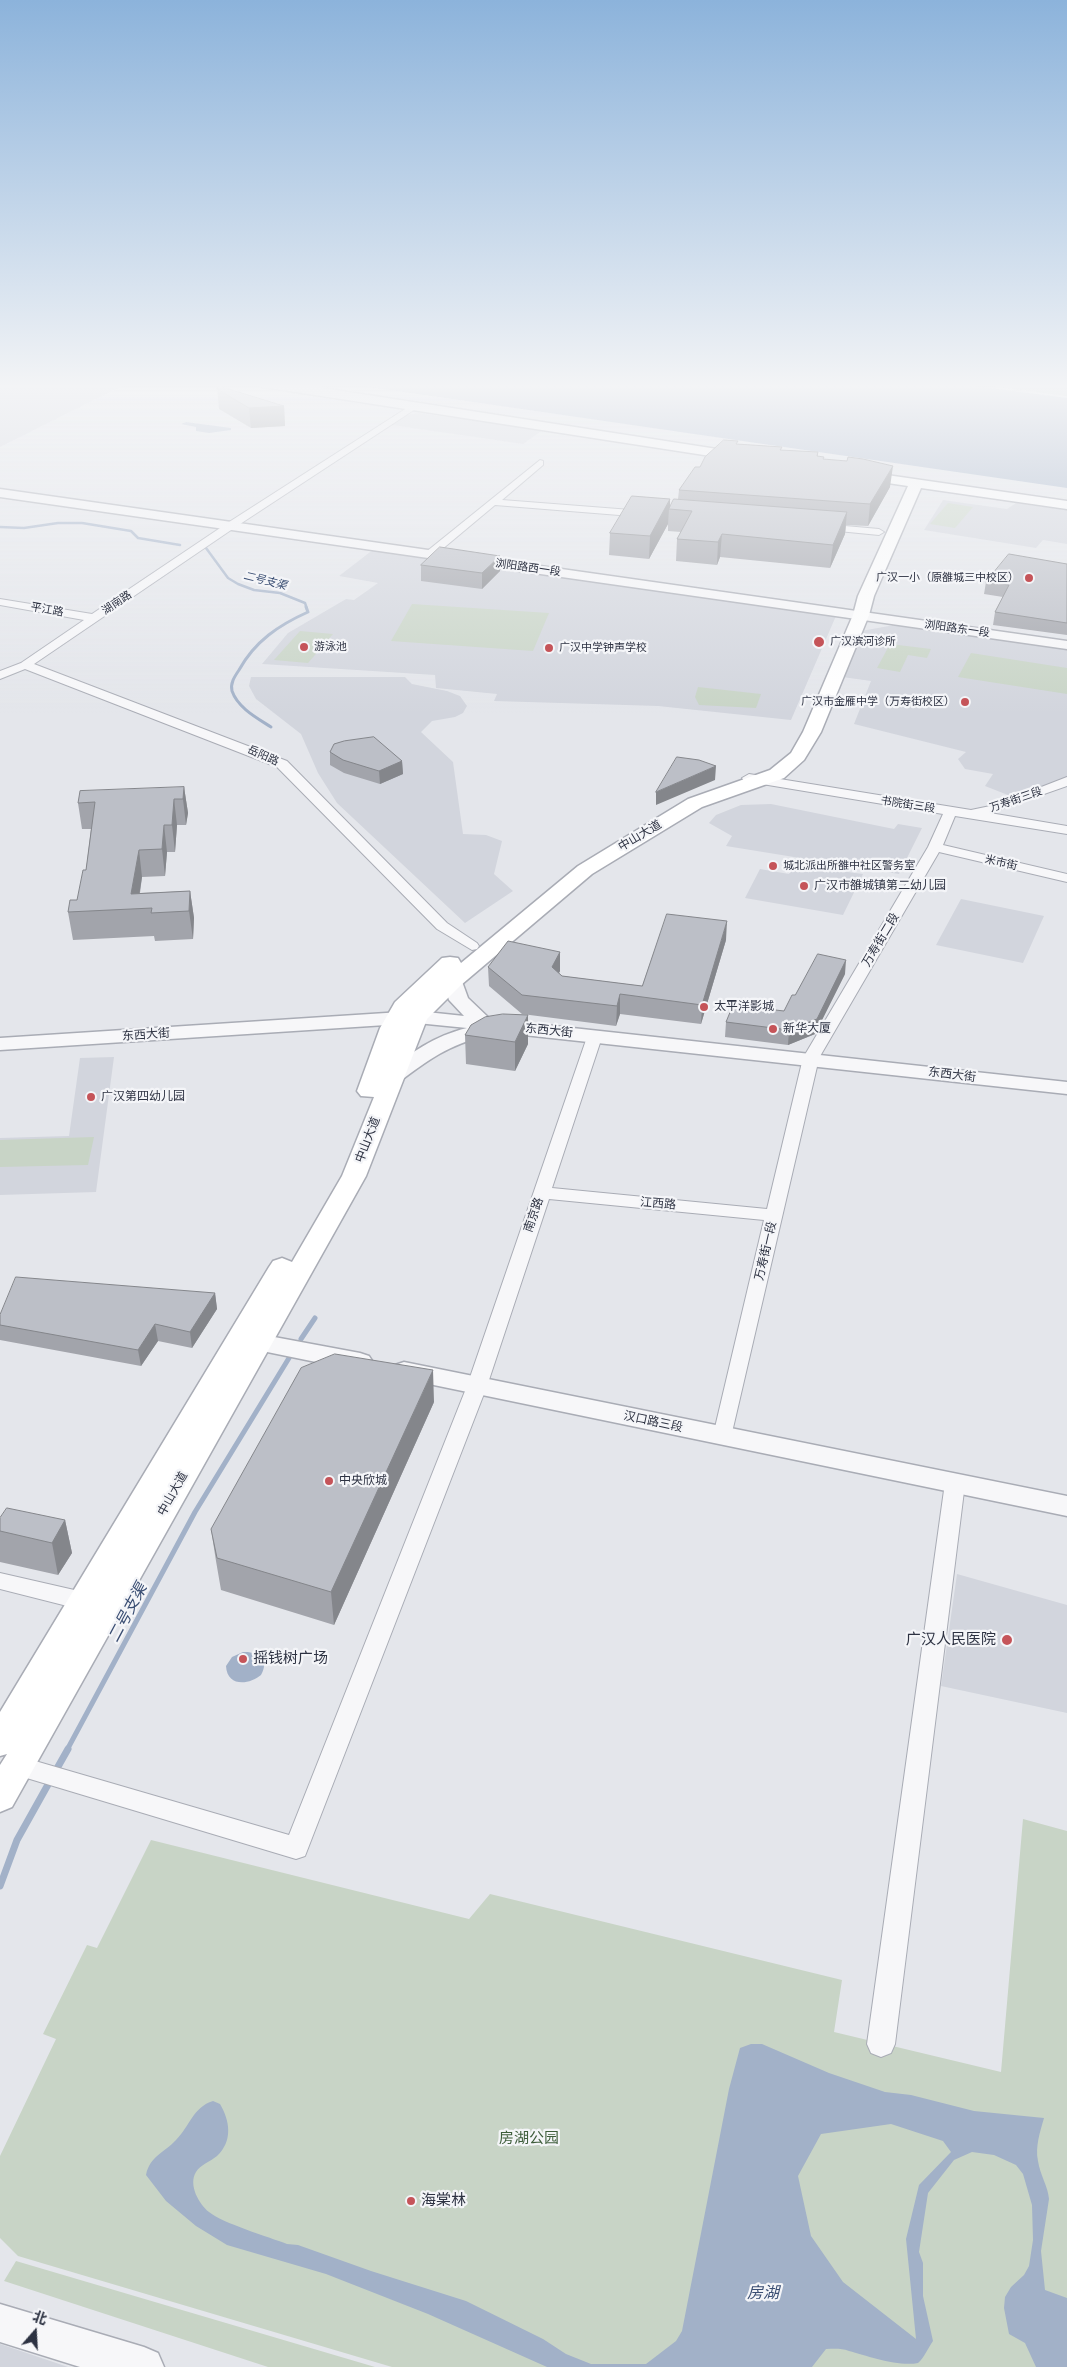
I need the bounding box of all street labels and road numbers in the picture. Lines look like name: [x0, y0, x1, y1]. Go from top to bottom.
street label: 浏阳路西一段: [494, 557, 562, 579]
street label: 湖南路: [100, 588, 134, 618]
street label: 平江路: [30, 601, 64, 619]
street label: 浏阳路东一段: [923, 618, 991, 640]
street label: 岳阳路: [245, 743, 281, 769]
street label: 万寿街三段: [988, 785, 1044, 815]
street label: 书院街三段: [880, 794, 936, 816]
street label: 中山大道: [616, 817, 664, 855]
street label: 米市街: [983, 853, 1019, 873]
street label: 万寿街二段: [859, 911, 903, 969]
street label: 东西大街: [524, 1021, 574, 1041]
street label: 东西大街: [122, 1026, 170, 1044]
street label: 东西大街: [927, 1065, 977, 1085]
street label: 中山大道: [353, 1115, 383, 1165]
street label: 江西路: [639, 1195, 677, 1213]
street label: 南京路: [521, 1196, 547, 1234]
street label: 万寿街一段: [752, 1220, 780, 1282]
street label: 汉口路三段: [622, 1409, 684, 1435]
street label: 中山大道: [155, 1470, 191, 1518]

